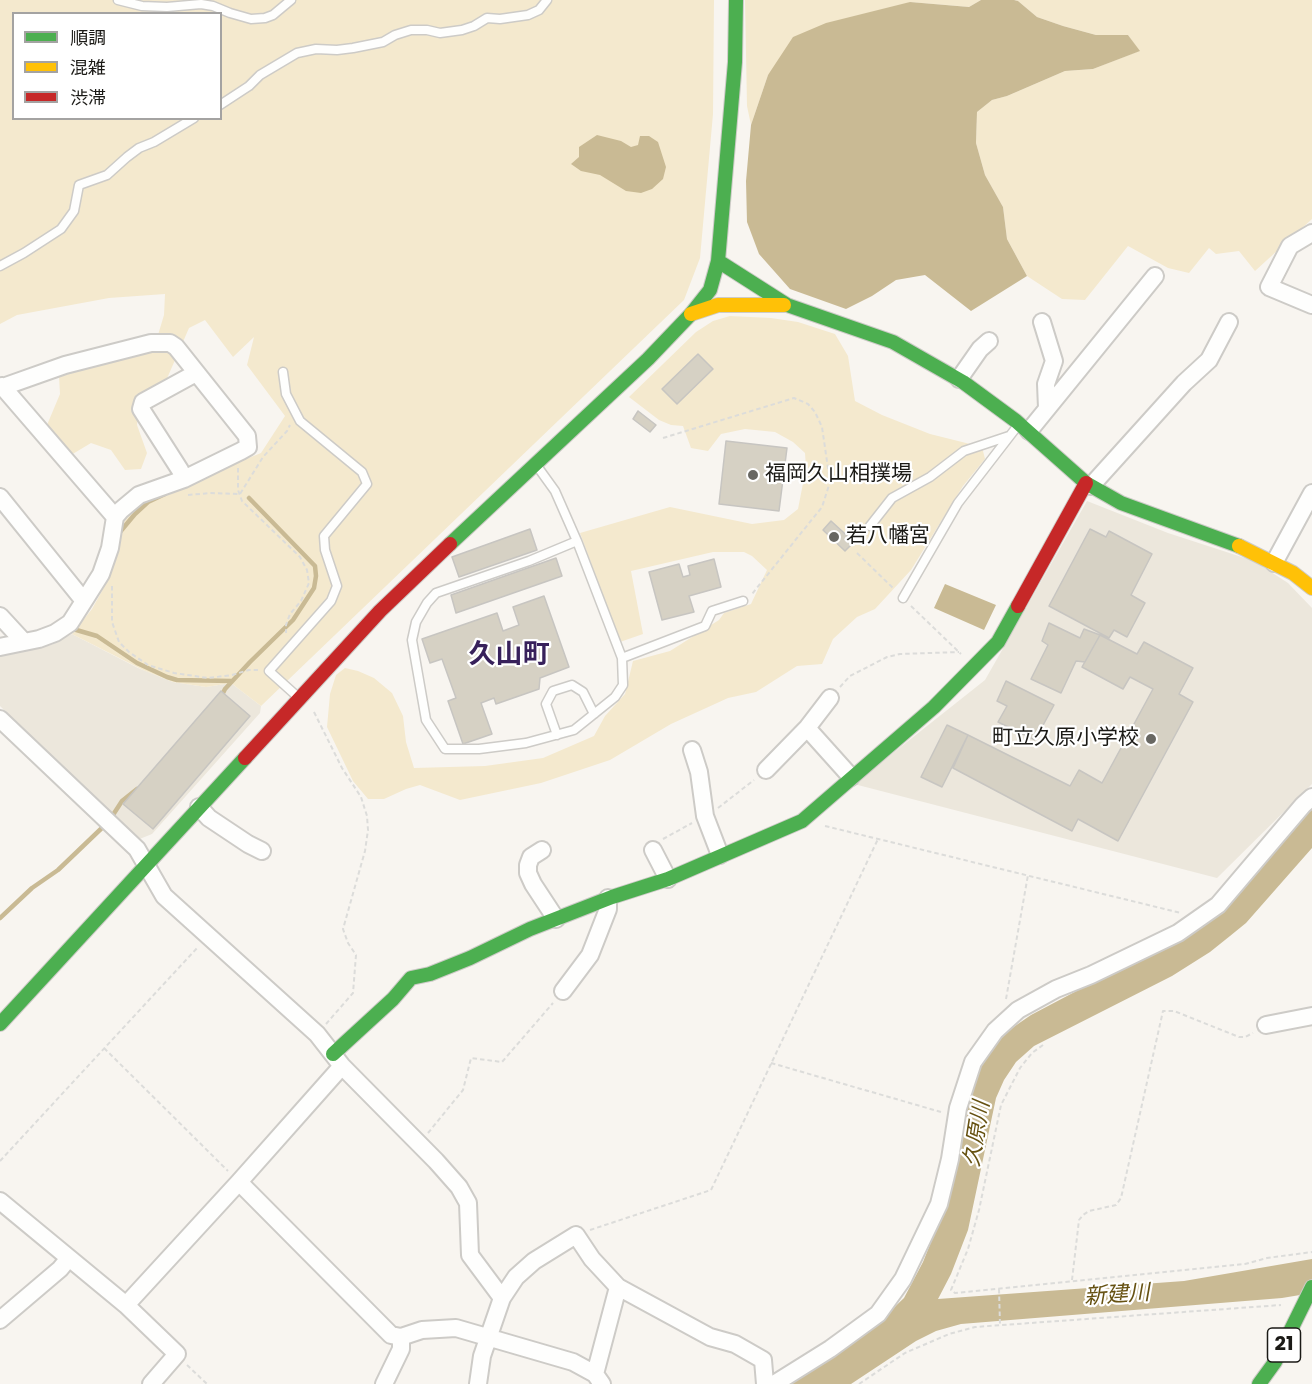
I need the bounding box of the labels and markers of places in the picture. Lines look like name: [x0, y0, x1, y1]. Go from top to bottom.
place label: 福岡久山相撲場: [765, 462, 912, 488]
marker: 福岡久山相撲場: [746, 468, 760, 482]
place label: 若八幡宮: [846, 524, 930, 550]
marker: 若八幡宮: [827, 530, 841, 544]
place label: 町立久原小学校: [992, 726, 1139, 752]
marker: 町立久原小学校: [1144, 732, 1158, 746]

